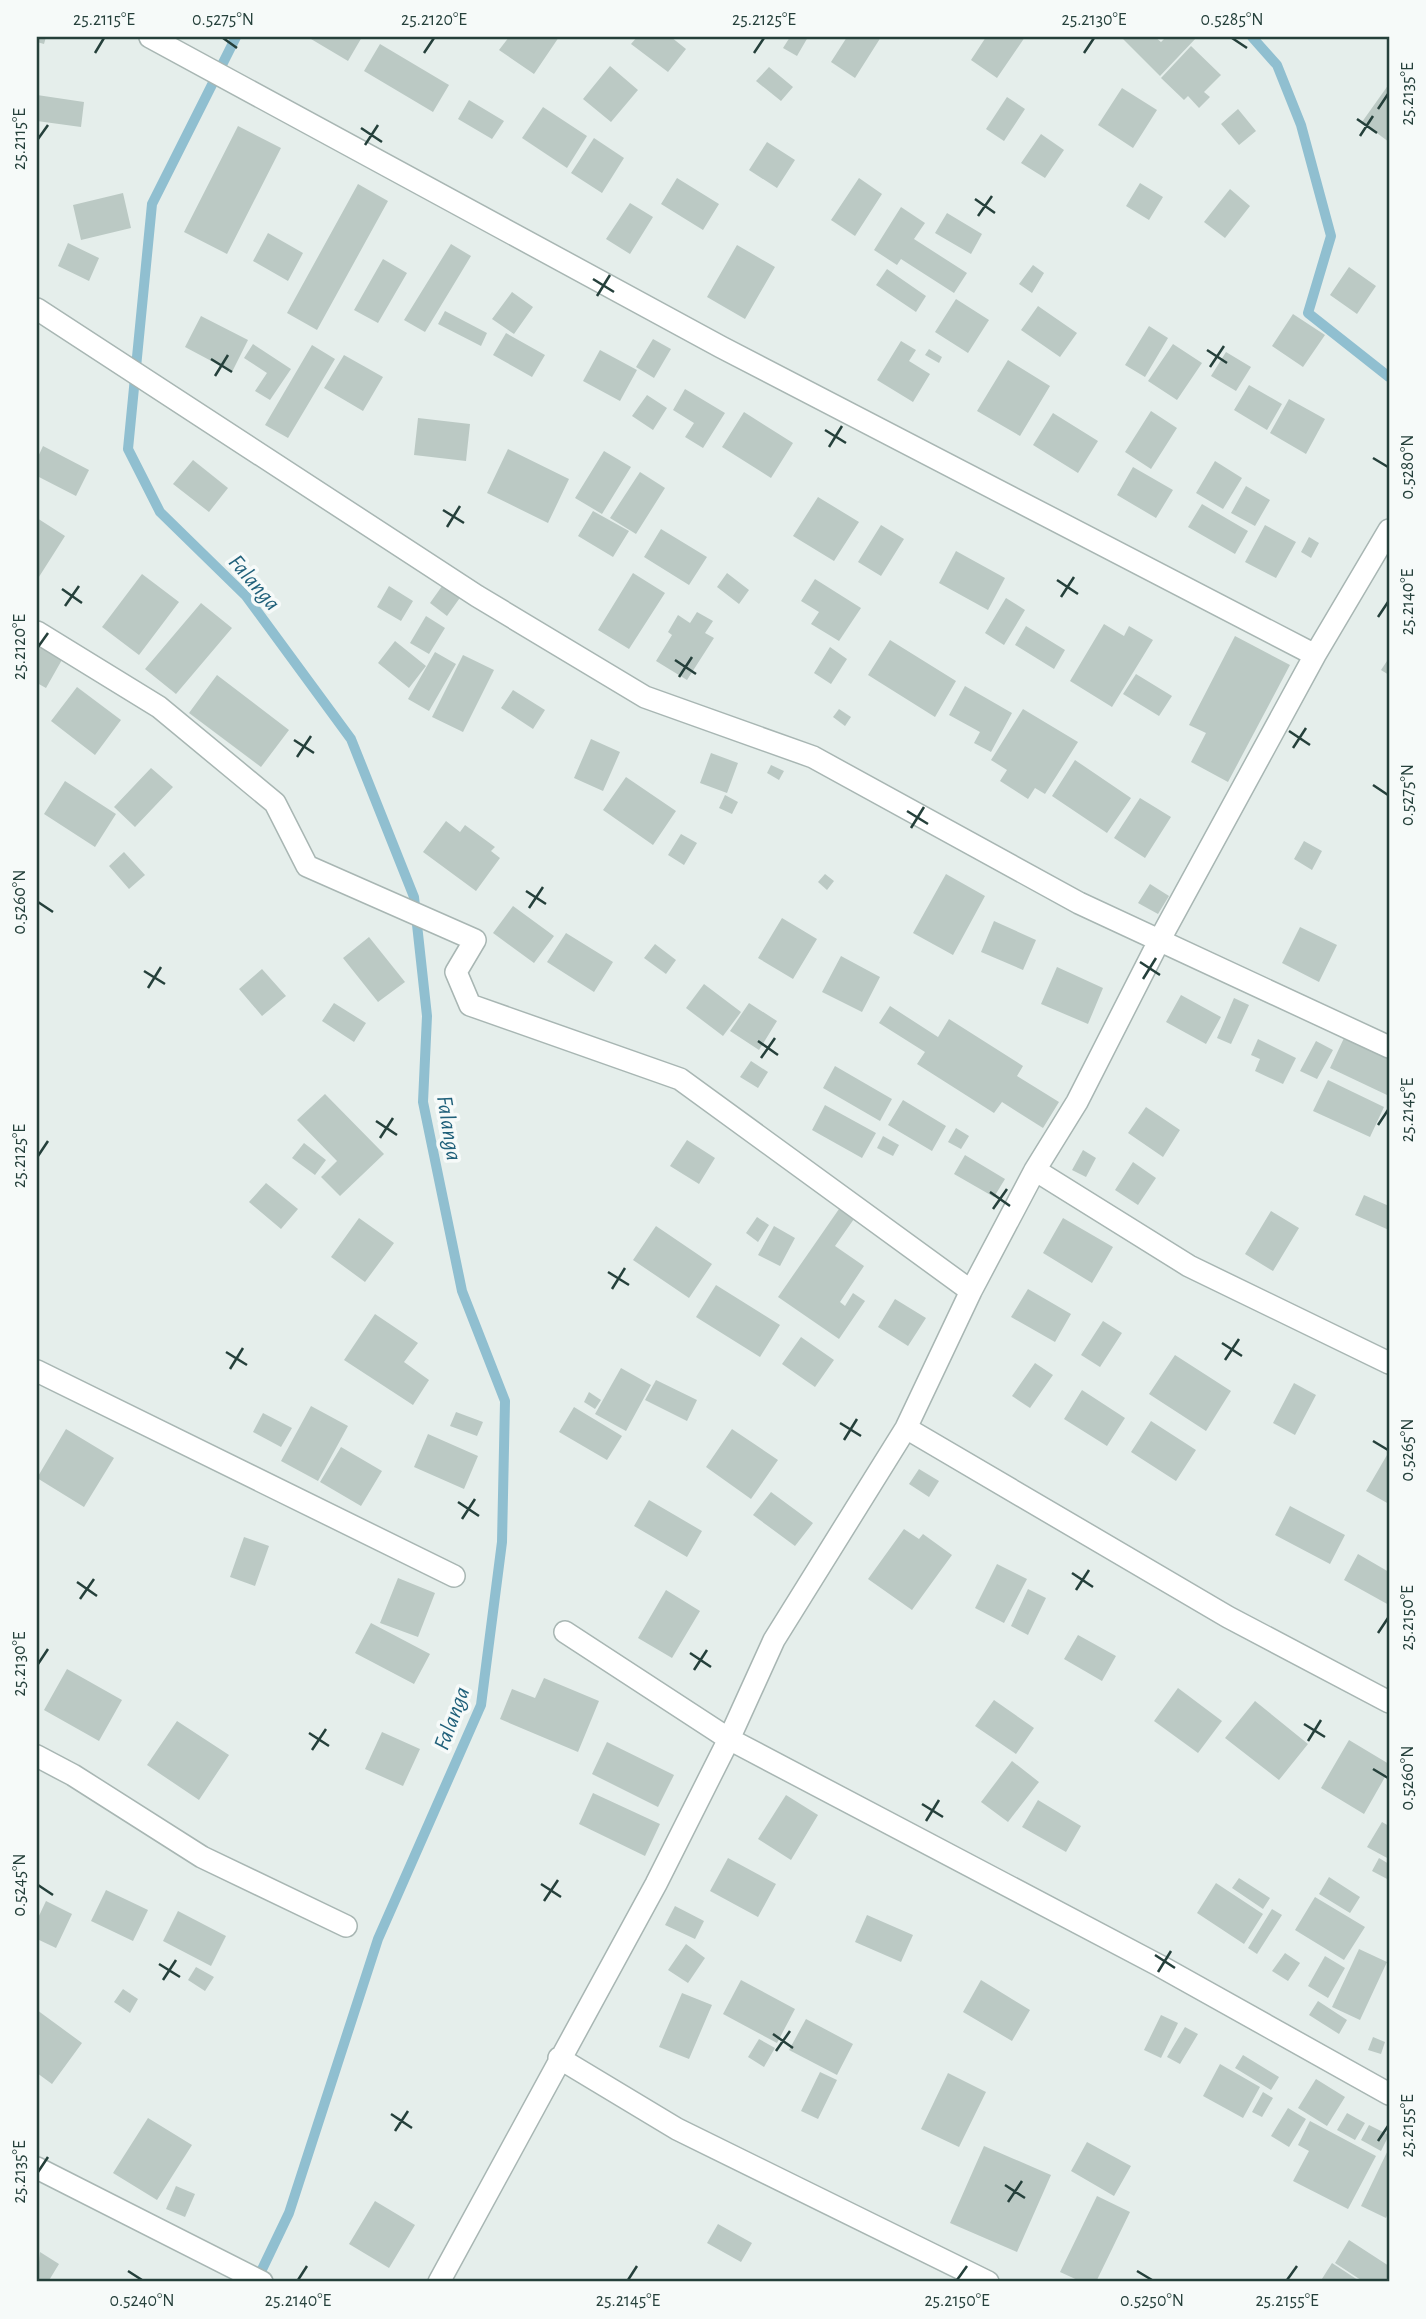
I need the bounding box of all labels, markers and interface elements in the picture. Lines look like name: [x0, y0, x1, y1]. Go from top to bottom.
text: 25.2115°E: [73, 11, 135, 29]
text: 0.5275°N: [192, 11, 254, 29]
text: 25.2120°E: [401, 11, 467, 29]
text: 25.2125°E: [732, 11, 796, 29]
text: 25.2130°E: [1061, 11, 1127, 29]
text: 0.5285°N: [1201, 11, 1263, 29]
text: 25.2135°E: [1399, 62, 1417, 126]
text: 25.2115°E: [11, 108, 29, 170]
text: 0.5280°N: [1399, 435, 1417, 499]
water label: Falanga: [224, 551, 284, 615]
text: 25.2140°E: [1399, 569, 1417, 635]
text: 25.2120°E: [11, 614, 29, 680]
text: 0.5275°N: [1399, 764, 1417, 826]
text: 0.5260°N: [11, 870, 29, 934]
text: 25.2145°E: [1399, 1078, 1417, 1142]
water label: Falanga: [432, 1094, 465, 1162]
text: 25.2125°E: [11, 1124, 29, 1188]
text: 0.5265°N: [1399, 1419, 1417, 1481]
text: 25.2150°E: [1399, 1585, 1417, 1651]
text: 25.2130°E: [11, 1631, 29, 1697]
water label: Falanga: [430, 1684, 474, 1753]
text: 0.5260°N: [1399, 1746, 1417, 1810]
text: 0.5245°N: [11, 1853, 29, 1917]
text: 25.2155°E: [1399, 2094, 1417, 2158]
text: 25.2135°E: [11, 2140, 29, 2204]
text: 0.5240°N: [109, 2292, 175, 2310]
text: 25.2140°E: [265, 2292, 331, 2310]
text: 25.2145°E: [596, 2292, 660, 2310]
text: 25.2150°E: [924, 2292, 990, 2310]
text: 0.5250°N: [1120, 2292, 1184, 2310]
text: 25.2155°E: [1255, 2292, 1319, 2310]

